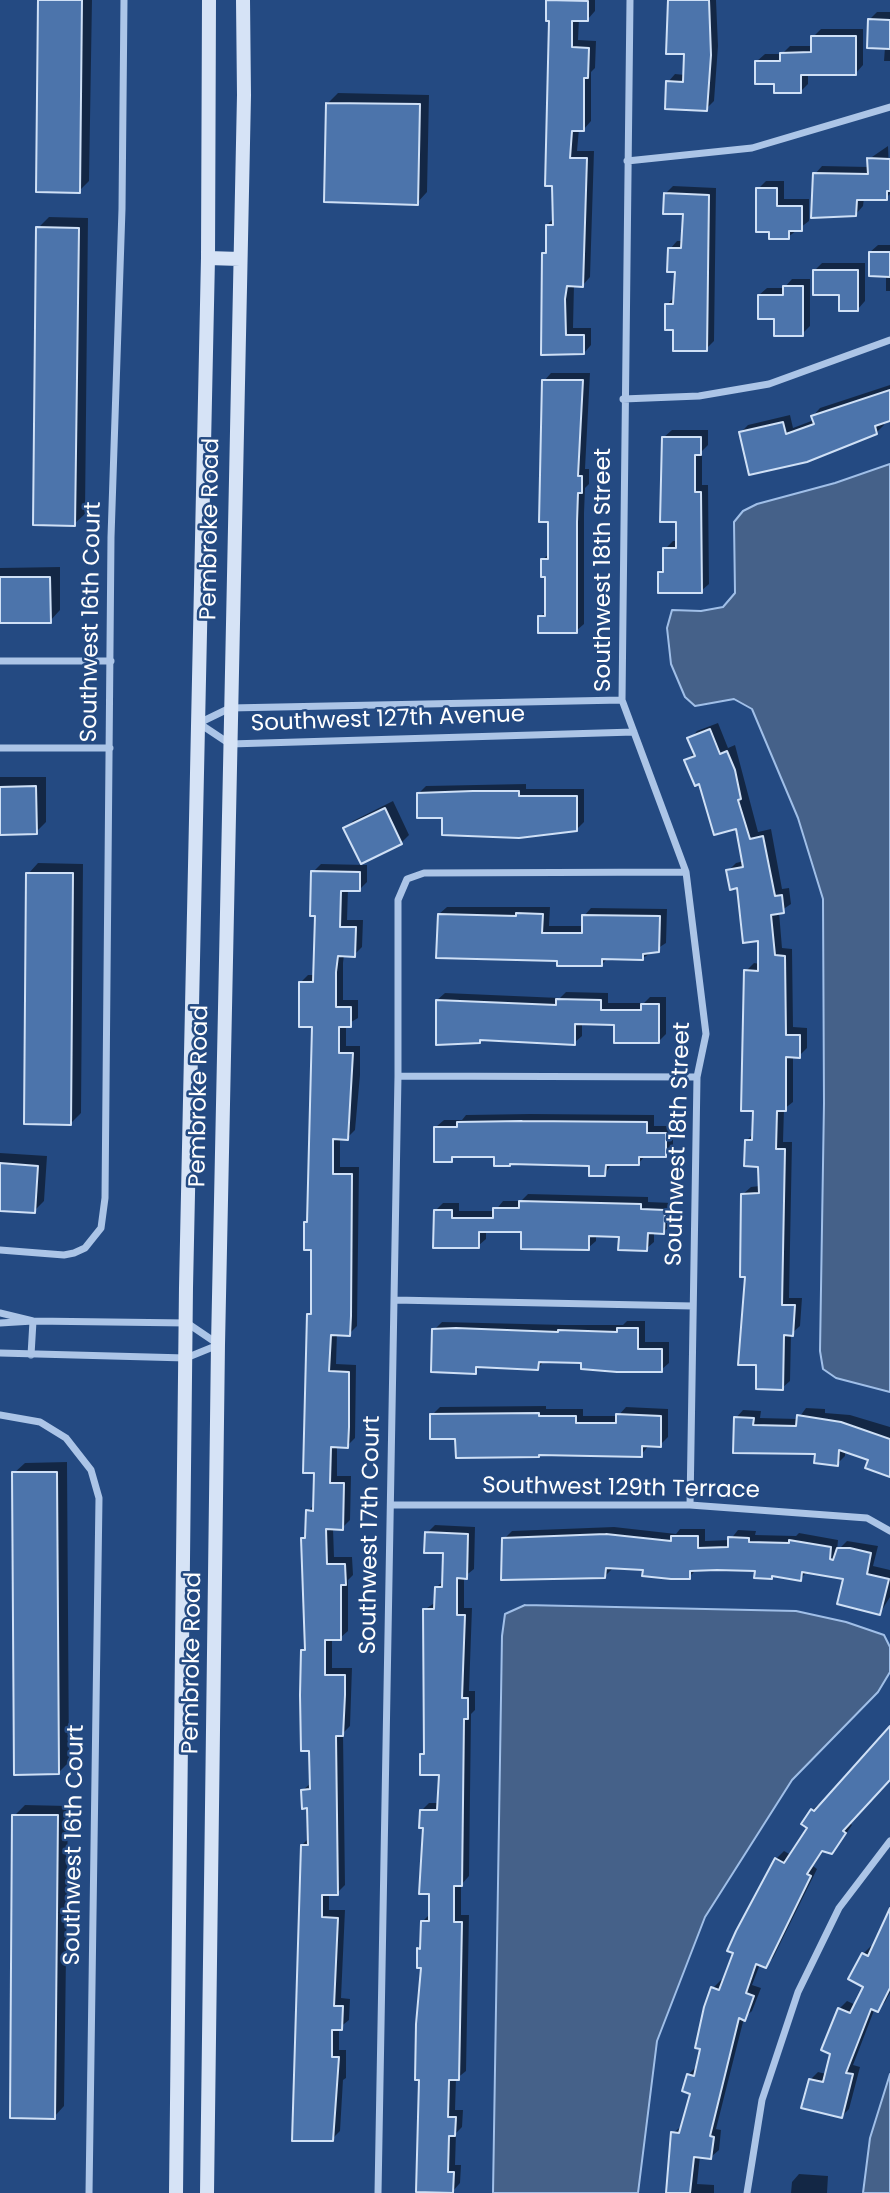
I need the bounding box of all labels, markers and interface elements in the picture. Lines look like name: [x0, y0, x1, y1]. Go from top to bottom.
street label: Pembroke Road: [196, 438, 226, 620]
street label: Southwest 18th Street: [590, 448, 618, 692]
street label: Southwest 16th Court: [76, 501, 108, 743]
street label: Southwest 127th Avenue: [250, 701, 526, 739]
street label: Pembroke Road: [185, 1005, 215, 1187]
street label: Southwest 18th Street: [661, 1022, 697, 1266]
street label: Southwest 17th Court: [355, 1415, 387, 1655]
street label: Southwest 129th Terrace: [482, 1473, 760, 1505]
street label: Pembroke Road: [178, 1572, 208, 1754]
street label: Southwest 16th Court: [59, 1724, 91, 1966]

